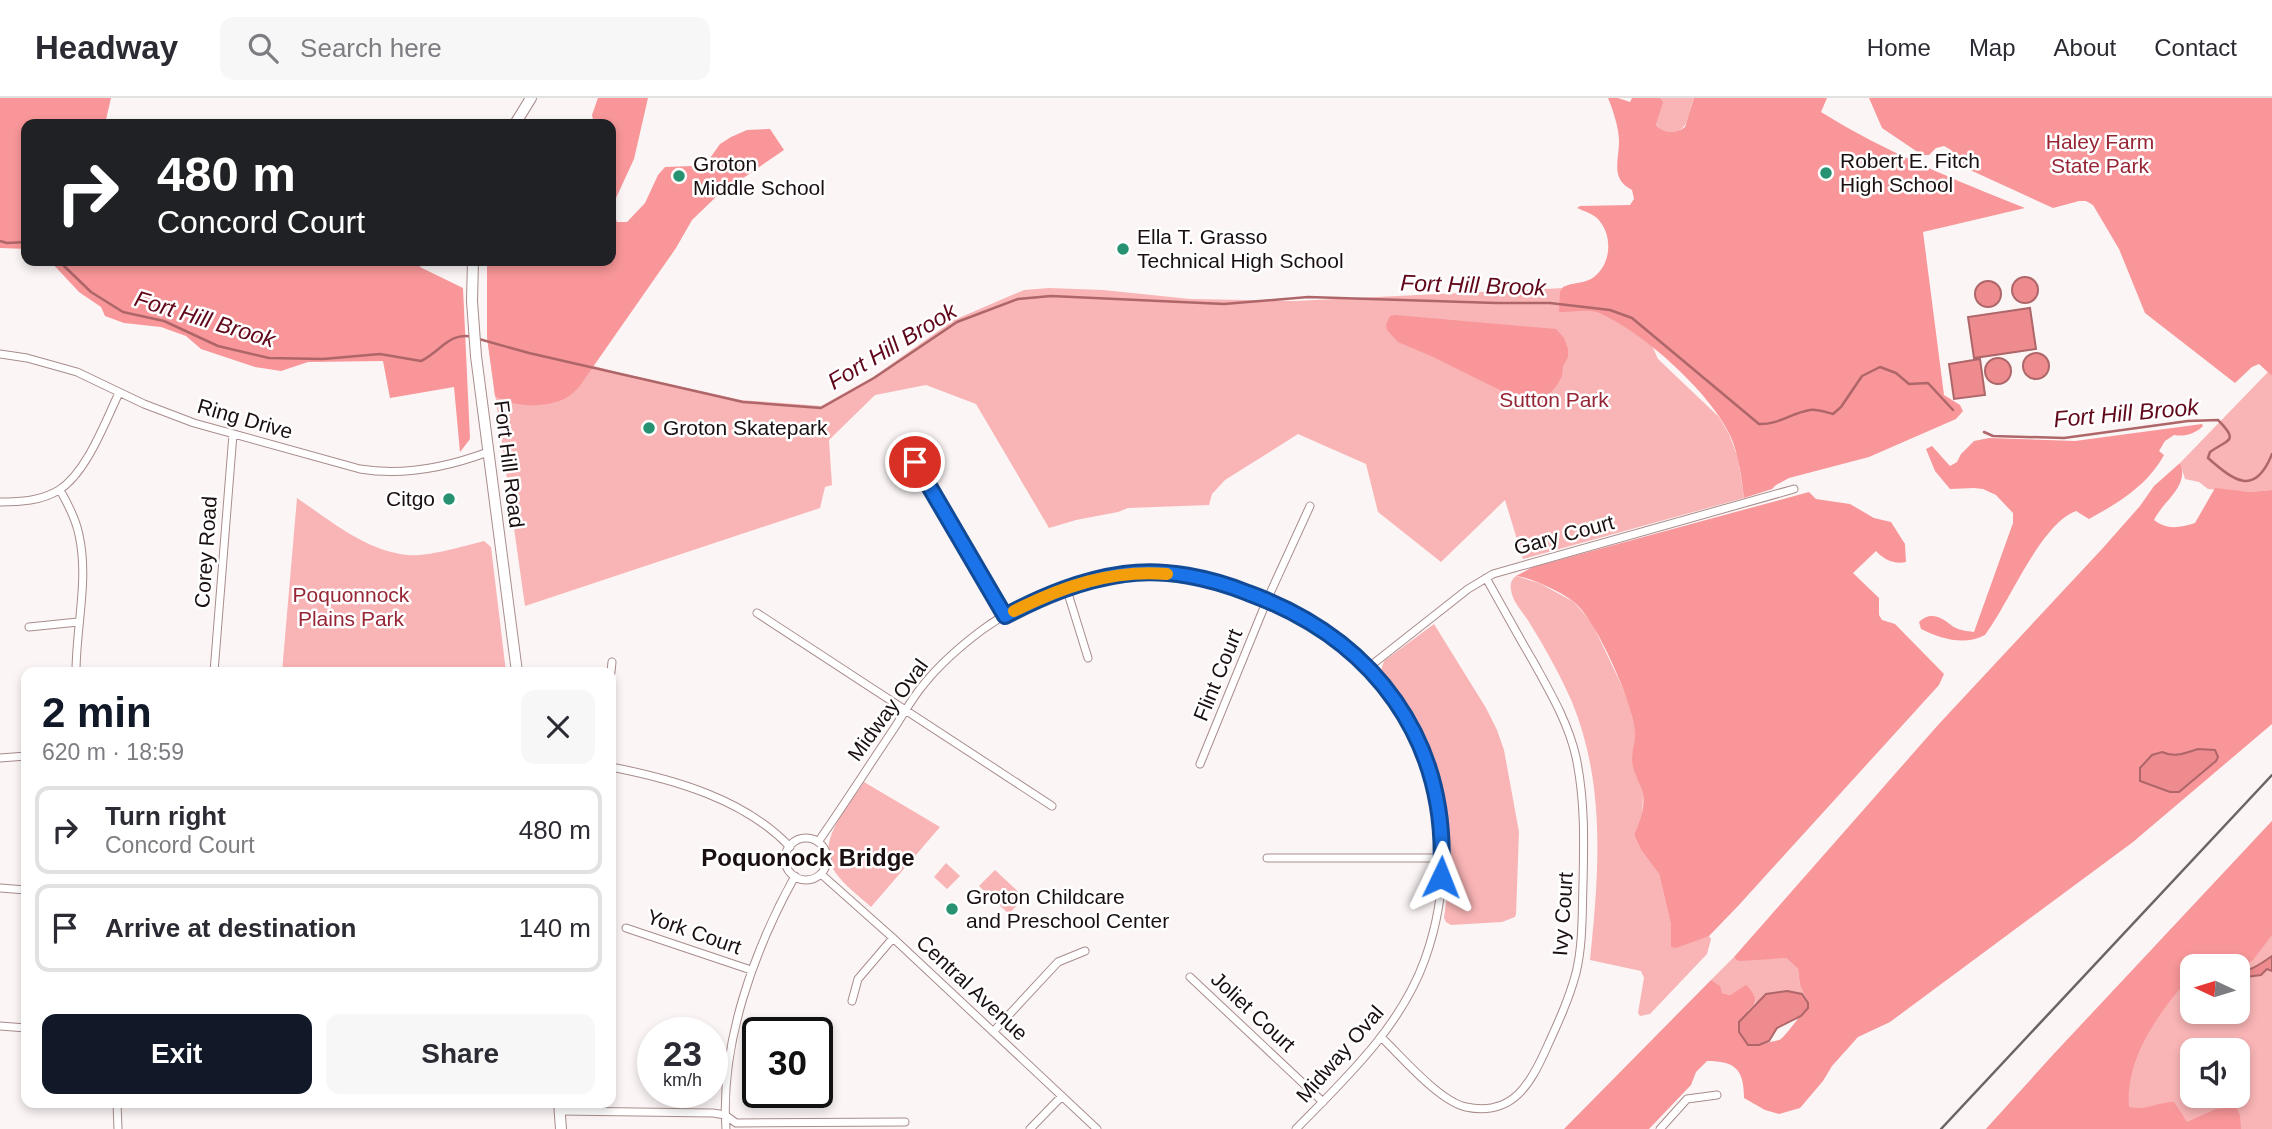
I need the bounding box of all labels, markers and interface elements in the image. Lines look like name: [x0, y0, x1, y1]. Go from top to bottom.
search box: [220, 17, 710, 80]
text: Headway: [35, 29, 178, 66]
icon: search: [244, 29, 282, 67]
text: Search here: [300, 33, 442, 63]
text: Home: [1867, 34, 1931, 61]
text: Map: [1969, 34, 2016, 61]
text: About: [2054, 34, 2116, 61]
text: Contact: [2154, 34, 2237, 61]
park label: Haley Farm State Park: [2046, 130, 2154, 177]
icon: right: [42, 147, 133, 238]
text: 480 m: [157, 147, 296, 201]
place label: Robert E. Fitch High School: [1840, 149, 1980, 196]
place label: Groton Middle School: [693, 152, 825, 199]
marker: Robert E. Fitch High School: [1818, 165, 1834, 181]
marker: Groton Middle School: [671, 168, 687, 184]
text: Concord Court: [157, 204, 365, 240]
place label: Ella T. Grasso Technical High School: [1137, 225, 1344, 272]
marker: Ella T. Grasso Technical High School: [1115, 241, 1131, 257]
water label: Fort Hill Brook: [1400, 269, 1548, 301]
water label: Fort Hill Brook: [132, 285, 280, 353]
water label: Fort Hill Brook: [823, 297, 962, 395]
park label: Sutton Park: [1499, 388, 1609, 411]
street label: Ring Drive: [195, 394, 295, 443]
water label: Fort Hill Brook: [2052, 394, 2201, 432]
street label: Fort Hill Road: [490, 399, 529, 529]
place label: Groton Skatepark: [663, 416, 828, 439]
marker: Groton Skatepark: [641, 420, 657, 436]
pin: [885, 432, 945, 492]
icon: arrive: [896, 443, 934, 481]
place label: Citgo: [386, 487, 435, 510]
marker: Citgo: [441, 491, 457, 507]
street label: Corey Road: [190, 495, 221, 609]
street label: Gary Court: [1511, 510, 1617, 559]
park label: Poquonnock Plains Park: [293, 583, 410, 630]
street label: Flint Court: [1189, 625, 1246, 724]
street label: Midway Oval: [843, 654, 932, 765]
text: 2 min: [42, 689, 152, 736]
button: close: [521, 690, 595, 764]
text: 620 m · 18:59: [42, 739, 184, 765]
text: Turn right: [105, 801, 226, 831]
icon: right: [46, 811, 84, 849]
text: 480 m: [519, 815, 591, 845]
text: Concord Court: [105, 832, 255, 858]
position arrow: [1404, 840, 1478, 914]
district label: Poquonock Bridge: [701, 844, 915, 871]
street label: Ivy Court: [1548, 871, 1577, 957]
place label: Groton Childcare and Preschool Center: [966, 885, 1169, 932]
marker: Groton Childcare and Preschool Center: [944, 901, 960, 917]
street label: York Court: [644, 905, 745, 958]
icon: arrive: [46, 909, 84, 947]
text: Arrive at destination: [105, 913, 356, 943]
text: 140 m: [519, 913, 591, 943]
street label: Central Avenue: [912, 930, 1033, 1045]
north arrow: [2180, 954, 2250, 1024]
map controls: [2180, 954, 2250, 1108]
street label: Joliet Court: [1207, 967, 1300, 1056]
street label: Midway Oval: [1292, 1001, 1388, 1107]
button: Exit: [42, 1014, 312, 1094]
button: Share: [326, 1014, 595, 1094]
speed limit sign: 30: [742, 1017, 833, 1108]
text: 23: [663, 1034, 702, 1073]
button: sound: [2180, 1038, 2250, 1108]
text: km/h: [663, 1070, 702, 1090]

